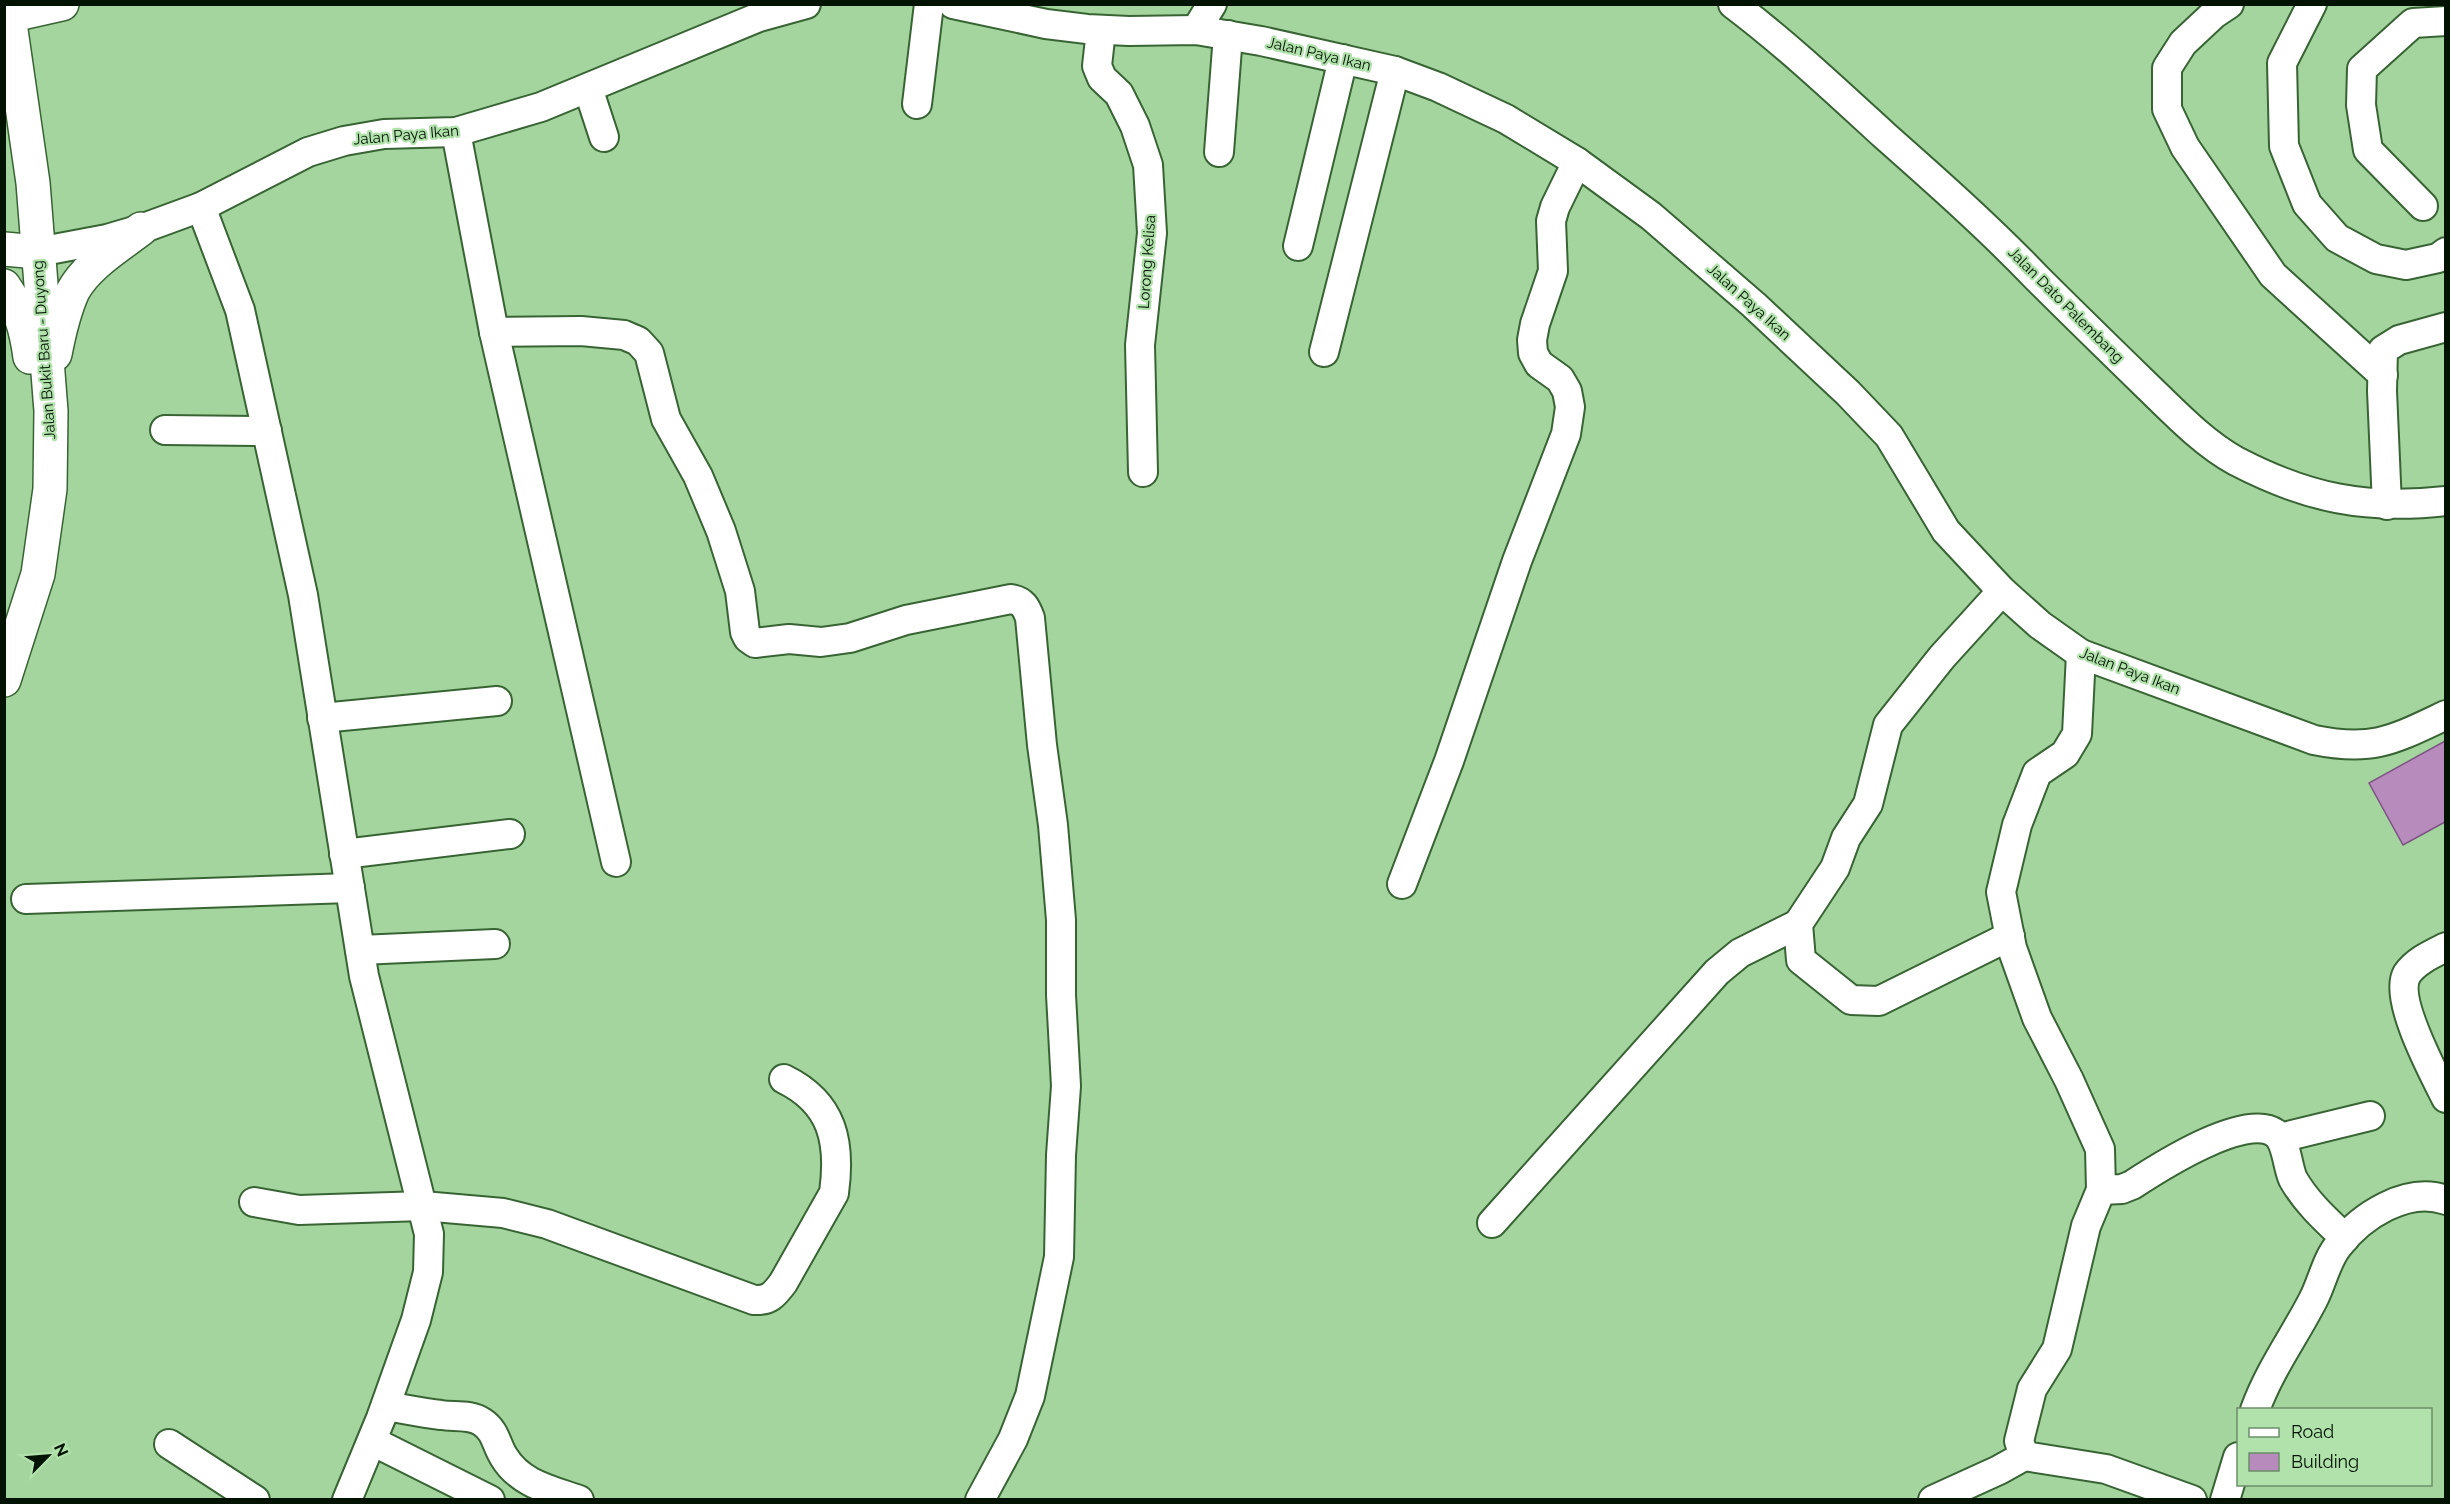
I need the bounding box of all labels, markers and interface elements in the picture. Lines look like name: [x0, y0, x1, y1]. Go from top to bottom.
street label: Jalan Paya Ikan: [1265, 33, 1373, 75]
street label: Jalan Paya Ikan: [353, 121, 459, 149]
street label: Lorong Kelisa: [1135, 214, 1159, 310]
street label: Jalan Dato Palembang: [2004, 243, 2128, 367]
street label: Jalan Bukit Baru - Duyong: [29, 260, 59, 440]
street label: Jalan Paya Ikan: [1704, 260, 1794, 344]
street label: Jalan Paya Ikan: [2077, 644, 2183, 698]
legend: [2237, 1408, 2432, 1486]
text: Road: [2291, 1421, 2334, 1442]
north arrow: [18, 1426, 78, 1486]
text: N: [50, 1440, 72, 1459]
text: Building: [2291, 1451, 2359, 1472]

